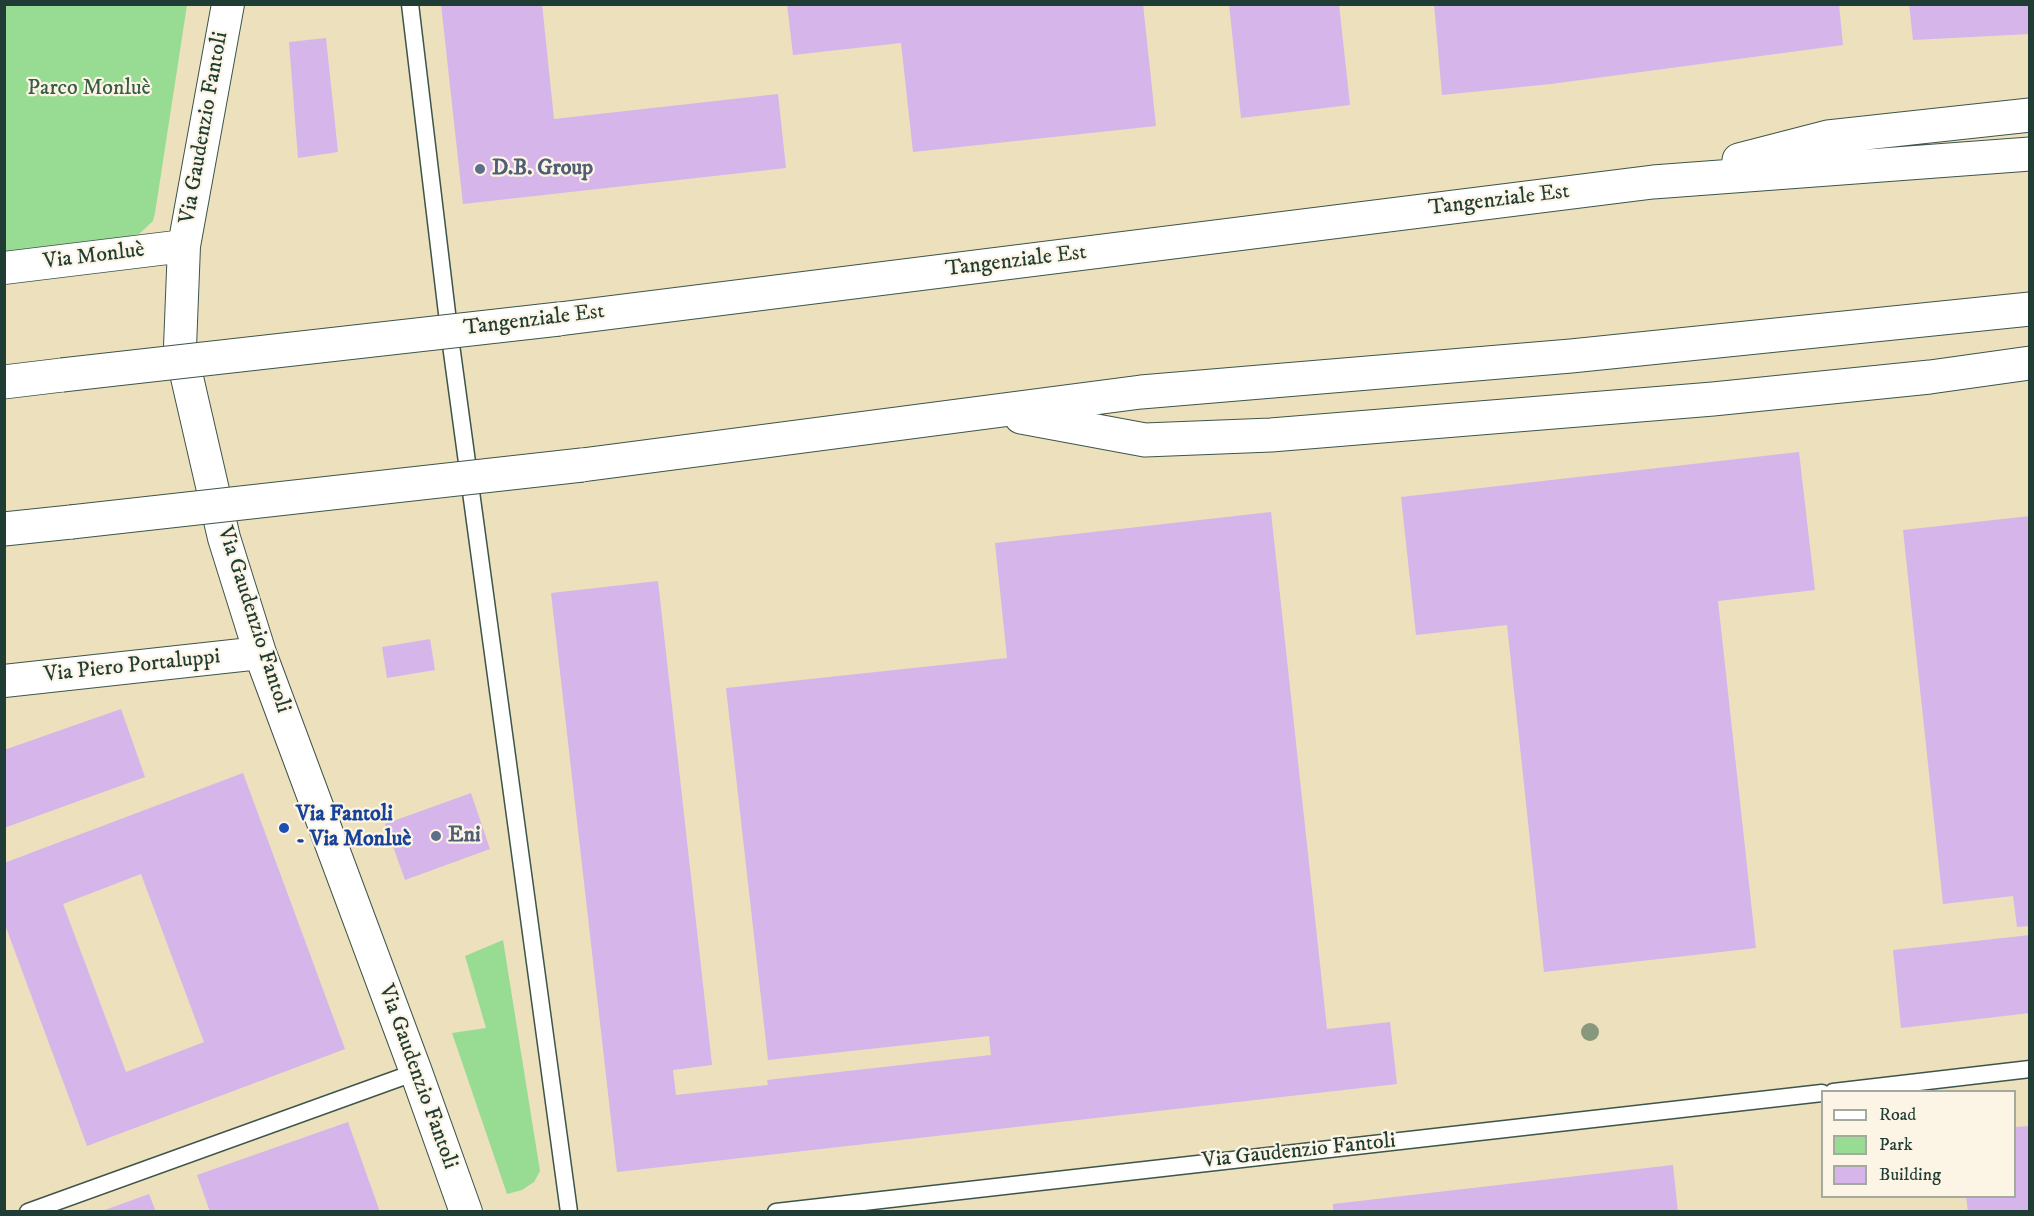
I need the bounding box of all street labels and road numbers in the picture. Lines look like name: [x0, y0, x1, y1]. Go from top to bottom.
street label: Via Gaudenzio Fantoli: [175, 30, 235, 226]
street label: Tangenziale Est: [1427, 179, 1571, 223]
street label: Via Monluè: [42, 238, 146, 276]
street label: Tangenziale Est: [944, 240, 1088, 284]
street label: Tangenziale Est: [462, 299, 606, 343]
street label: Via Gaudenzio Fantoli: [210, 523, 296, 717]
street label: Via Piero Portaluppi: [43, 645, 221, 689]
street label: Via Gaudenzio Fantoli: [371, 981, 463, 1173]
street label: Via Gaudenzio Fantoli: [1201, 1129, 1397, 1175]

